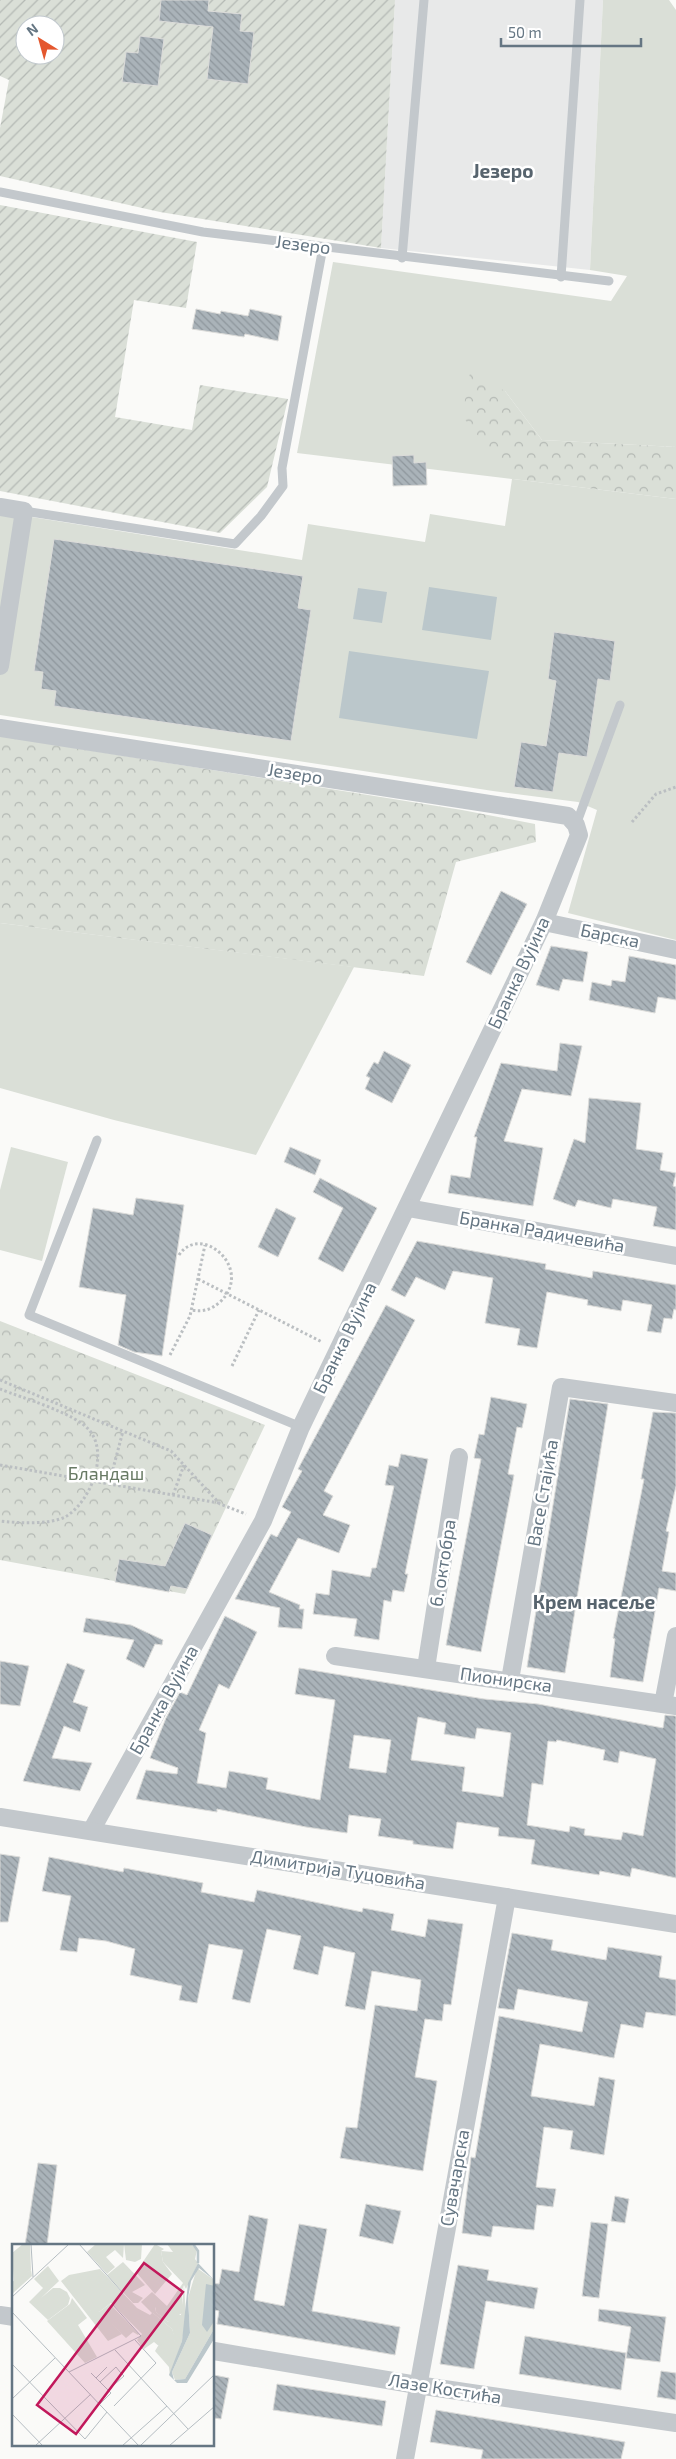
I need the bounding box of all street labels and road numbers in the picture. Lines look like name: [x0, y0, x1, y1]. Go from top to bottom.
street label: Језеро: [274, 230, 332, 258]
street label: Језеро: [266, 758, 324, 788]
street label: Бранка Вујина: [482, 913, 554, 1032]
street label: Барска: [579, 918, 642, 952]
street label: Бранка Радичевића: [458, 1206, 626, 1256]
street label: Бранка Вујина: [308, 1278, 381, 1397]
street label: Васе Стајића: [522, 1438, 562, 1548]
street label: 6. октобра: [424, 1518, 460, 1608]
street label: Бранка Вујина: [124, 1641, 202, 1758]
street label: Пионирска: [459, 1662, 554, 1696]
street label: Димитрија Туцовића: [249, 1844, 427, 1894]
street label: Сувачарска: [435, 2128, 473, 2228]
street label: Лазе Костића: [387, 2368, 503, 2408]

